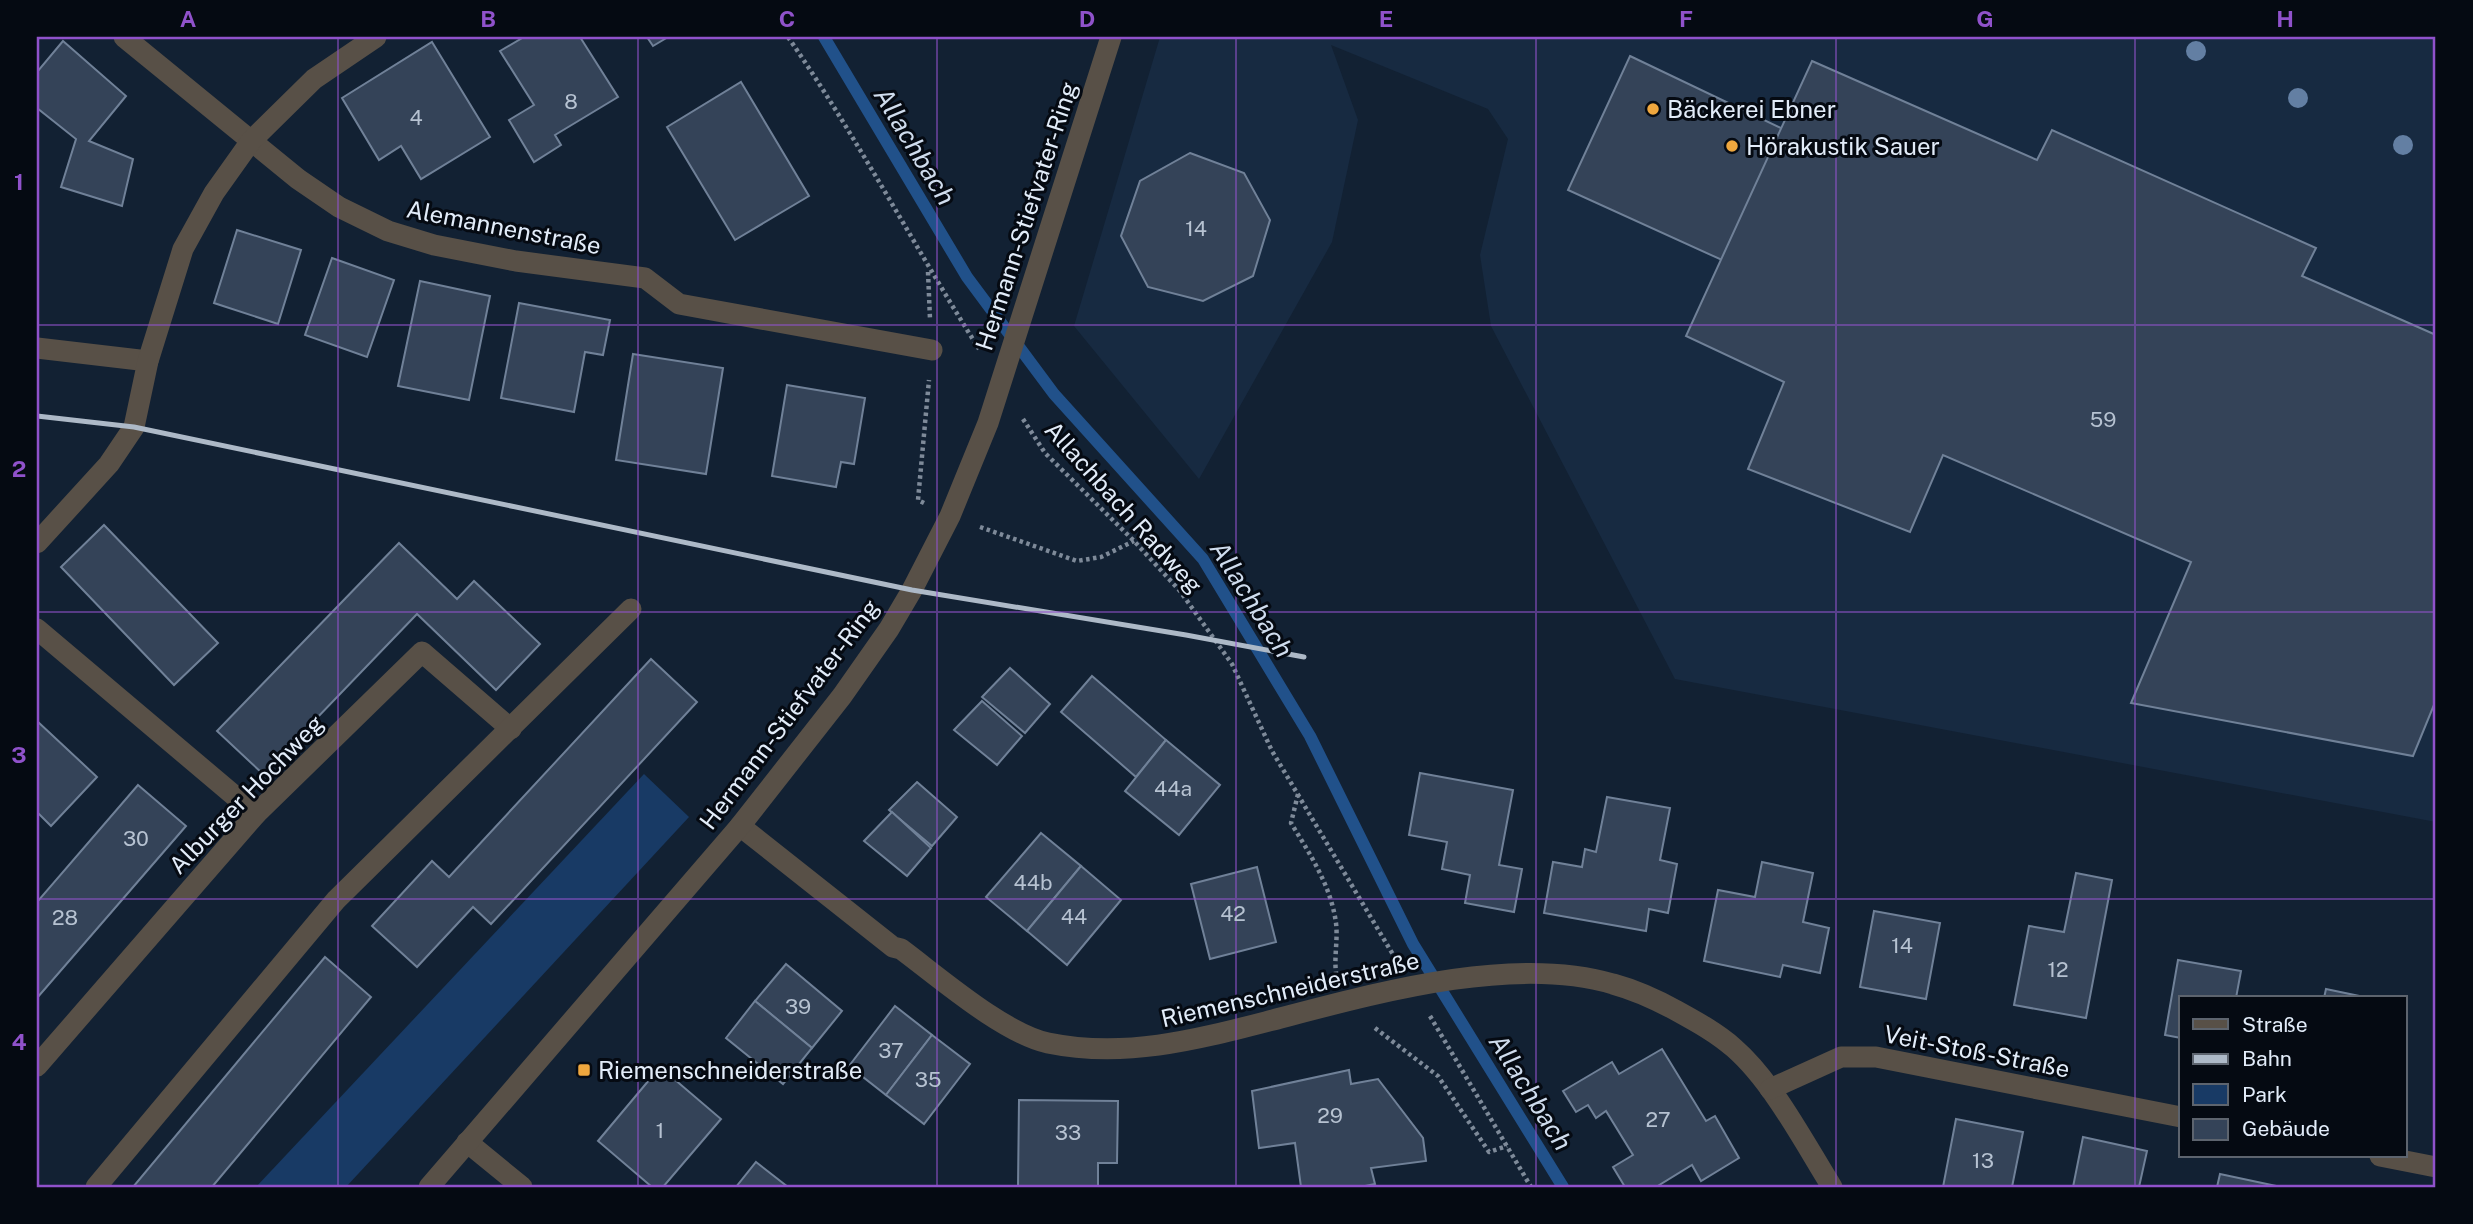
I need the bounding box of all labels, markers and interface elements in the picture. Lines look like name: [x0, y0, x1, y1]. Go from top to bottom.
text: A: [180, 5, 197, 32]
text: B: [480, 5, 496, 32]
text: C: [779, 5, 795, 32]
text: D: [1079, 5, 1095, 32]
text: E: [1379, 5, 1393, 32]
text: F: [1679, 5, 1693, 32]
text: G: [1976, 5, 1994, 32]
text: H: [2276, 5, 2294, 32]
street label: Hermann-Stiefvater-Ring: [969, 78, 1083, 354]
water label: Allachbach: [868, 82, 962, 210]
house number: 8: [564, 89, 578, 114]
place label: Bäckerei Ebner: [1667, 95, 1836, 123]
marker: Bäckerei Ebner: [1645, 101, 1661, 117]
house number: 4: [409, 105, 423, 130]
place label: Hörakustik Sauer: [1746, 132, 1940, 160]
marker: Hörakustik Sauer: [1724, 138, 1740, 154]
text: 1: [14, 168, 24, 195]
street label: Alemannenstraße: [404, 194, 604, 260]
house number: 14: [1185, 216, 1207, 241]
house number: 59: [2090, 407, 2116, 432]
street label: Allachbach Radweg: [1039, 415, 1209, 599]
text: 2: [12, 455, 26, 482]
water label: Allachbach: [1204, 535, 1300, 663]
street label: Hermann-Stiefvater-Ring: [693, 594, 885, 834]
street label: Alburger Hochweg: [163, 709, 329, 879]
text: 3: [11, 741, 27, 768]
house number: 44a: [1154, 776, 1192, 801]
house number: 30: [123, 826, 149, 851]
house number: 44b: [1014, 870, 1052, 895]
house number: 42: [1220, 901, 1246, 926]
house number: 44: [1061, 904, 1087, 929]
house number: 28: [52, 905, 78, 930]
house number: 14: [1891, 933, 1913, 958]
street label: Riemenschneiderstraße: [1158, 946, 1422, 1032]
house number: 12: [2047, 957, 2069, 982]
house number: 39: [785, 994, 811, 1019]
legend: [2179, 996, 2406, 1158]
text: Straße: [2242, 1012, 2308, 1037]
street label: Veit-Stoß-Straße: [1882, 1019, 2072, 1083]
text: 4: [11, 1028, 27, 1055]
water label: Allachbach: [1483, 1028, 1579, 1156]
house number: 37: [878, 1038, 904, 1063]
text: Bahn: [2242, 1046, 2292, 1071]
place label: Riemenschneiderstraße: [598, 1056, 862, 1084]
marker: Riemenschneiderstraße: [576, 1062, 592, 1078]
house number: 35: [915, 1067, 941, 1092]
text: Park: [2242, 1082, 2287, 1107]
house number: 29: [1317, 1103, 1343, 1128]
house number: 27: [1645, 1107, 1671, 1132]
text: Gebäude: [2242, 1116, 2330, 1141]
house number: 1: [656, 1118, 664, 1143]
house number: 33: [1055, 1120, 1081, 1145]
house number: 13: [1972, 1148, 1994, 1173]

